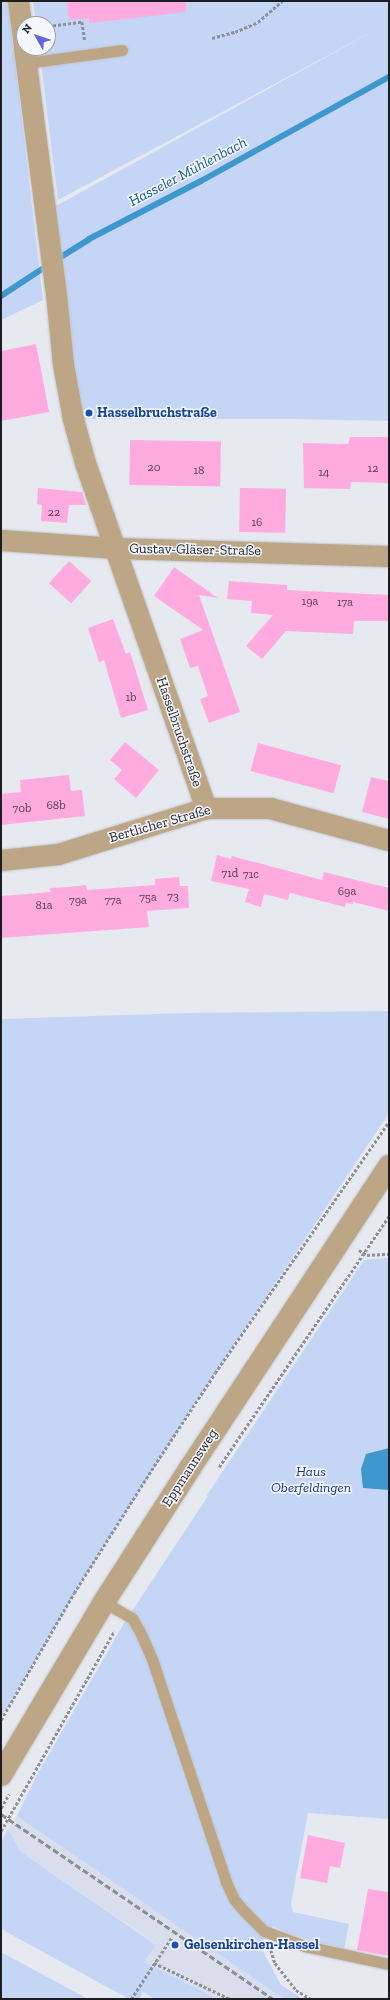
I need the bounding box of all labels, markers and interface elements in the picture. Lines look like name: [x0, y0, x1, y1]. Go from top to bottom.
north arrow: [16, 16, 56, 56]
text: N: [19, 21, 35, 36]
water label: Hasseler Mühlenbach: [126, 133, 250, 211]
place label: Hasselbruchstraße: [97, 405, 217, 421]
marker: Hasselbruchstraße: [84, 408, 94, 418]
house number: 20: [147, 461, 161, 475]
house number: 12: [368, 462, 378, 476]
house number: 18: [193, 464, 205, 478]
house number: 14: [318, 466, 330, 480]
house number: 22: [48, 506, 60, 520]
house number: 16: [252, 516, 262, 530]
street label: Gustav-Gläser-Straße: [129, 540, 261, 560]
house number: 19a: [302, 595, 318, 609]
house number: 17a: [337, 596, 353, 610]
street label: Hasselbruchstraße: [152, 675, 206, 789]
house number: 1b: [125, 691, 137, 705]
house number: 68b: [46, 799, 66, 813]
street label: Bertlicher Straße: [107, 801, 213, 847]
house number: 70b: [13, 802, 31, 816]
house number: 71d: [222, 867, 238, 881]
house number: 71c: [243, 868, 259, 882]
house number: 69a: [338, 885, 356, 899]
house number: 73: [167, 890, 179, 904]
house number: 75a: [139, 891, 157, 905]
house number: 79a: [69, 894, 87, 908]
house number: 77a: [104, 894, 122, 908]
house number: 81a: [36, 899, 52, 913]
street label: Eppmannsweg: [159, 1426, 221, 1510]
park label: Haus Oberfeldingen: [271, 1464, 351, 1496]
place label: Gelsenkirchen-Hassel: [184, 1937, 319, 1953]
marker: Gelsenkirchen-Hassel: [169, 1939, 181, 1951]

